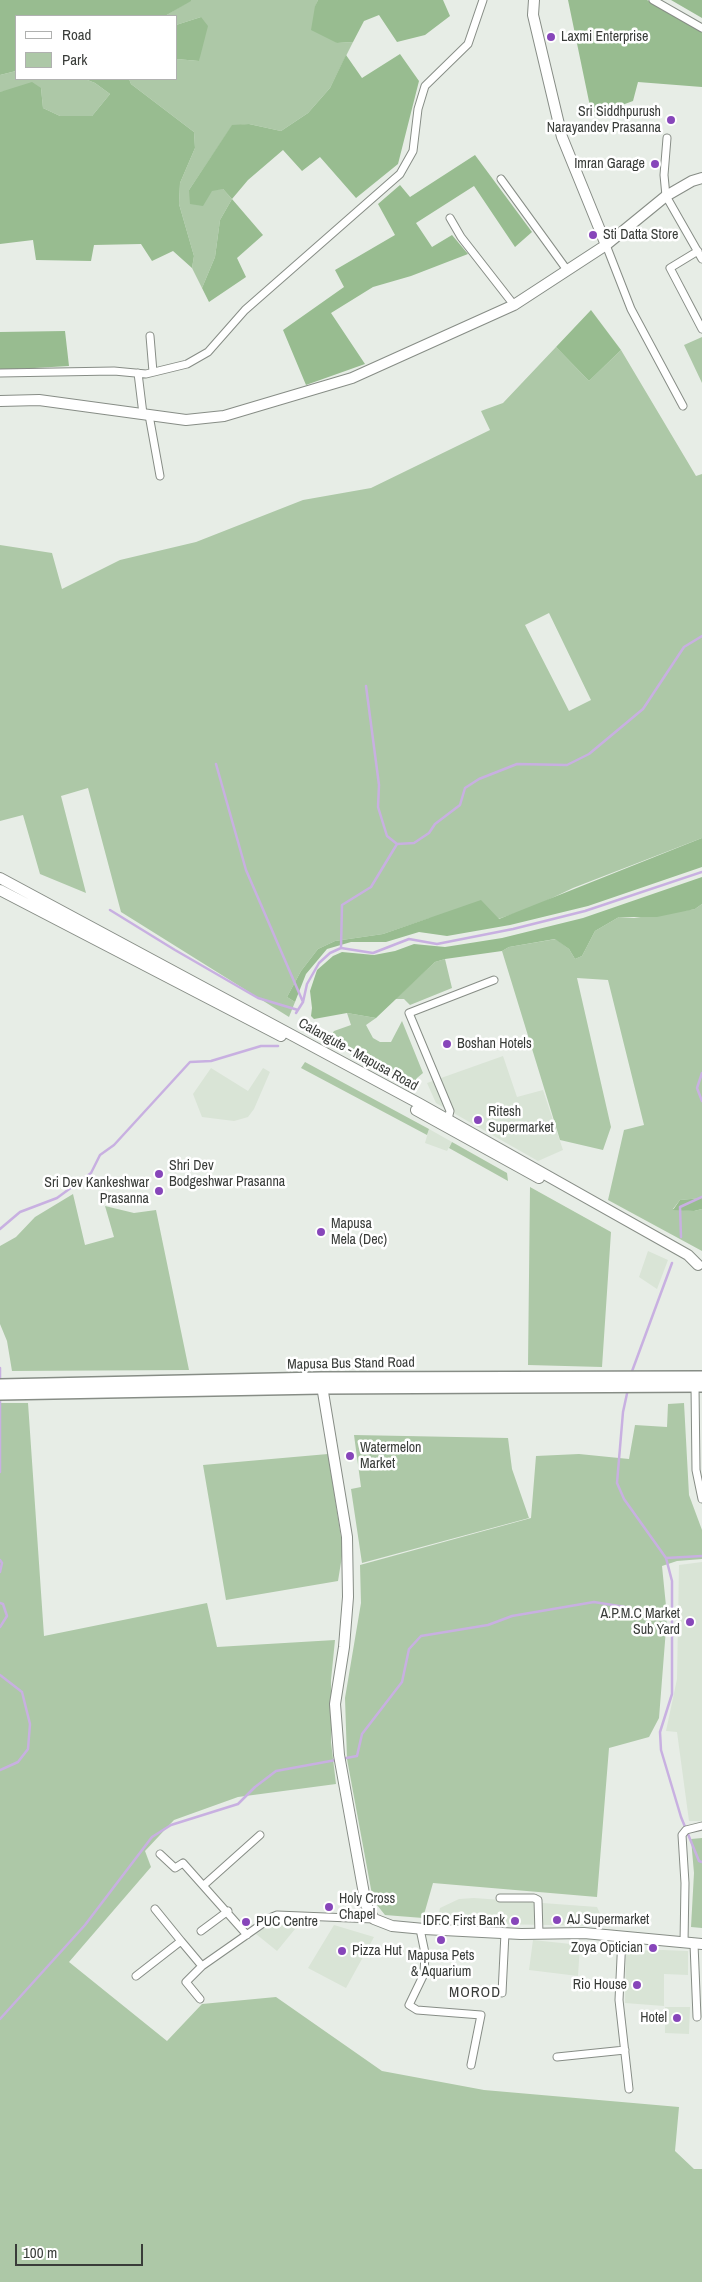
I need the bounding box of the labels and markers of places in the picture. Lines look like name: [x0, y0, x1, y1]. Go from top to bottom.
place label: Laxmi Enterprise: [561, 29, 648, 45]
marker: Laxmi Enterprise: [545, 31, 557, 43]
place label: Sri Siddhpurush Narayandev Prasanna: [547, 104, 661, 136]
marker: Sri Siddhpurush Narayandev Prasanna: [665, 114, 677, 126]
place label: Imran Garage: [574, 156, 645, 172]
marker: Imran Garage: [649, 158, 661, 170]
place label: Sti Datta Store: [603, 227, 678, 243]
marker: Sti Datta Store: [587, 229, 599, 241]
place label: Boshan Hotels: [457, 1036, 532, 1052]
marker: Boshan Hotels: [441, 1038, 453, 1050]
place label: Ritesh Supermarket: [488, 1104, 554, 1136]
marker: Ritesh Supermarket: [472, 1114, 484, 1126]
place label: Shri Dev Bodgeshwar Prasanna: [169, 1158, 285, 1190]
marker: Shri Dev Bodgeshwar Prasanna: [153, 1168, 165, 1180]
place label: Sri Dev Kankeshwar Prasanna: [44, 1175, 149, 1208]
marker: Sri Dev Kankeshwar Prasanna: [153, 1185, 165, 1197]
place label: Mapusa Mela (Dec): [331, 1216, 387, 1248]
marker: Mapusa Mela (Dec): [315, 1226, 327, 1238]
place label: Watermelon Market: [360, 1440, 421, 1472]
marker: Watermelon Market: [344, 1450, 356, 1462]
place label: A.P.M.C Market Sub Yard: [600, 1606, 680, 1638]
marker: A.P.M.C Market Sub Yard: [684, 1616, 696, 1628]
place label: Holy Cross Chapel: [339, 1891, 395, 1924]
marker: Holy Cross Chapel: [323, 1901, 335, 1913]
place label: AJ Supermarket: [567, 1912, 649, 1928]
place label: IDFC First Bank: [423, 1913, 505, 1929]
place label: PUC Centre: [256, 1914, 318, 1930]
marker: AJ Supermarket: [551, 1914, 563, 1926]
marker: IDFC First Bank: [509, 1915, 521, 1927]
marker: PUC Centre: [240, 1916, 252, 1928]
marker: Mapusa Pets & Aquarium: [435, 1934, 447, 1946]
place label: Zoya Optician: [571, 1940, 643, 1956]
marker: Zoya Optician: [647, 1942, 659, 1954]
place label: Pizza Hut: [352, 1943, 402, 1959]
marker: Pizza Hut: [336, 1945, 348, 1957]
place label: Mapusa Pets & Aquarium: [407, 1948, 475, 1980]
place label: Rio House: [573, 1977, 627, 1993]
marker: Rio House: [631, 1979, 643, 1991]
place label: Hotel: [640, 2010, 667, 2026]
marker: Hotel: [671, 2012, 683, 2024]

